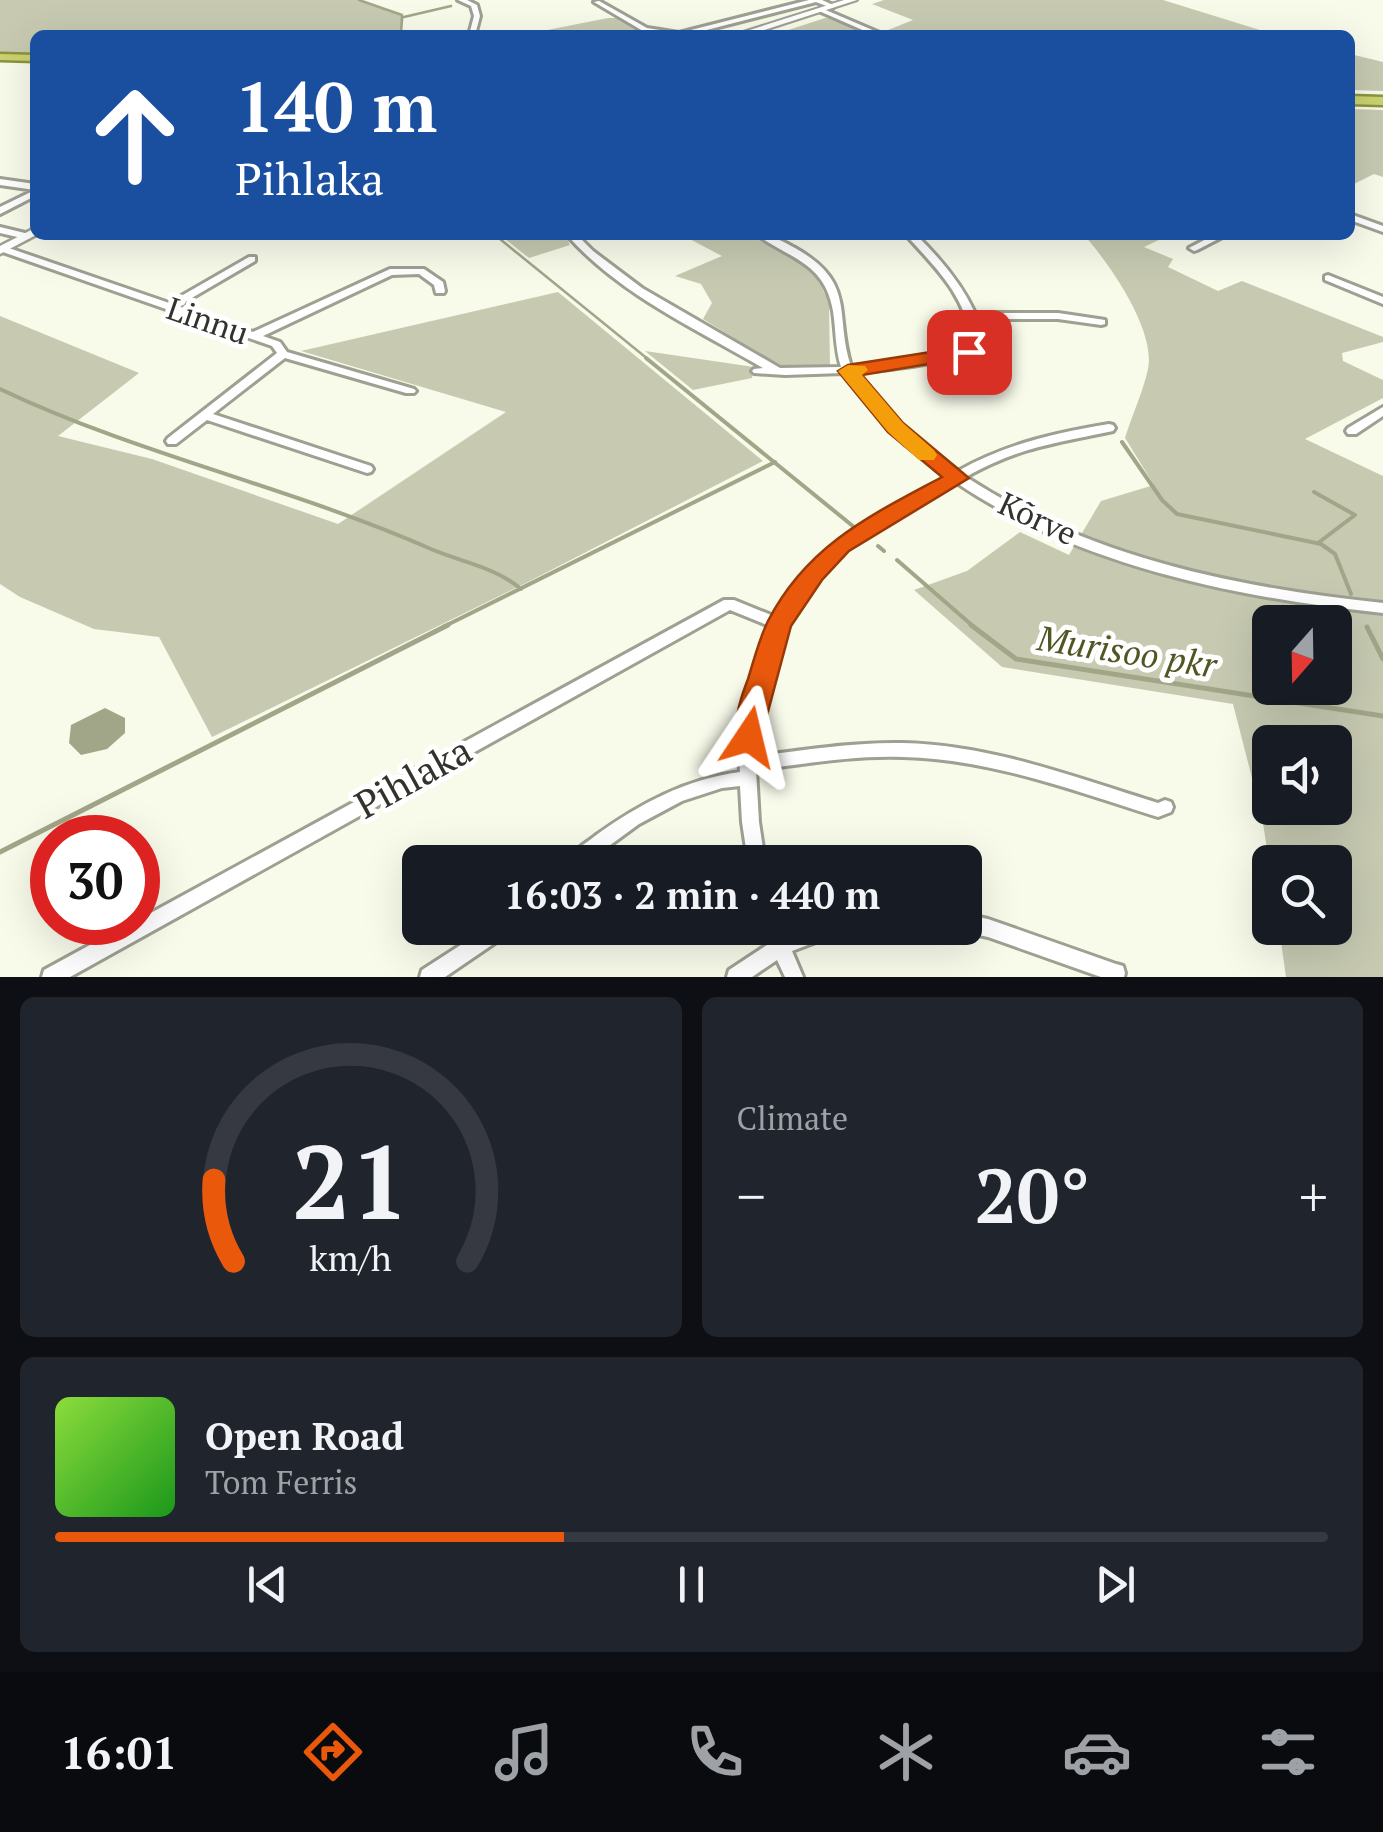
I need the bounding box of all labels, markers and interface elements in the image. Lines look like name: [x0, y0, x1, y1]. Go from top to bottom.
text: 140 m: [235, 59, 437, 152]
icon: ahead: [70, 70, 200, 200]
text: Pihlaka: [235, 148, 384, 208]
street label: Linnu: [162, 287, 254, 353]
pin: [927, 310, 1012, 395]
icon: arrive: [942, 325, 997, 380]
street label: Kõrve: [992, 482, 1084, 554]
north arrow: [1252, 605, 1352, 705]
map controls: [1252, 605, 1352, 945]
water label: Murisoo pkr: [1033, 614, 1221, 688]
position arrow: [697, 685, 801, 789]
street label: Pihlaka: [346, 725, 480, 829]
button: sound: [1252, 725, 1352, 825]
speed limit sign: 30: [30, 815, 160, 945]
button: search: [1252, 845, 1352, 945]
text: 16:03 · 2 min · 440 m: [504, 870, 880, 920]
text: Climate: [737, 1097, 848, 1139]
text: 21: [292, 1111, 410, 1249]
text: 20°: [974, 1145, 1090, 1244]
text: −: [737, 1159, 766, 1232]
text: +: [1299, 1159, 1328, 1232]
text: km/h: [309, 1234, 392, 1281]
text: Open Road: [205, 1411, 404, 1461]
text: Tom Ferris: [205, 1461, 357, 1503]
icon: previous: [240, 1557, 295, 1612]
icon: pause: [664, 1557, 719, 1612]
icon: next: [1088, 1557, 1143, 1612]
icon: directions: [298, 1717, 368, 1787]
icon: music: [489, 1717, 559, 1787]
icon: phone: [680, 1717, 750, 1787]
icon: climate: [871, 1717, 941, 1787]
icon: car: [1062, 1717, 1132, 1787]
icon: filters: [1253, 1717, 1323, 1787]
text: 16:01: [60, 1722, 178, 1782]

